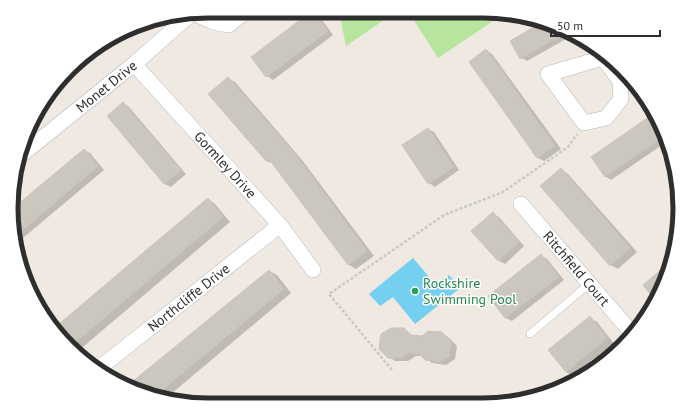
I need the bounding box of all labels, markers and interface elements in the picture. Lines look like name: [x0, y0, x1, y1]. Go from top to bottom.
scale bar: [551, 12, 660, 38]
text: 50 m: [557, 18, 583, 33]
street label: Monet Drive: [72, 56, 141, 116]
street label: Gormley Drive: [190, 127, 260, 202]
street label: Ritchfield Court: [539, 227, 614, 310]
street label: Northcliffe Drive: [144, 259, 233, 335]
place label: Rockshire Swimming Pool: [423, 274, 516, 308]
marker: Rockshire Swimming Pool: [410, 286, 420, 296]

